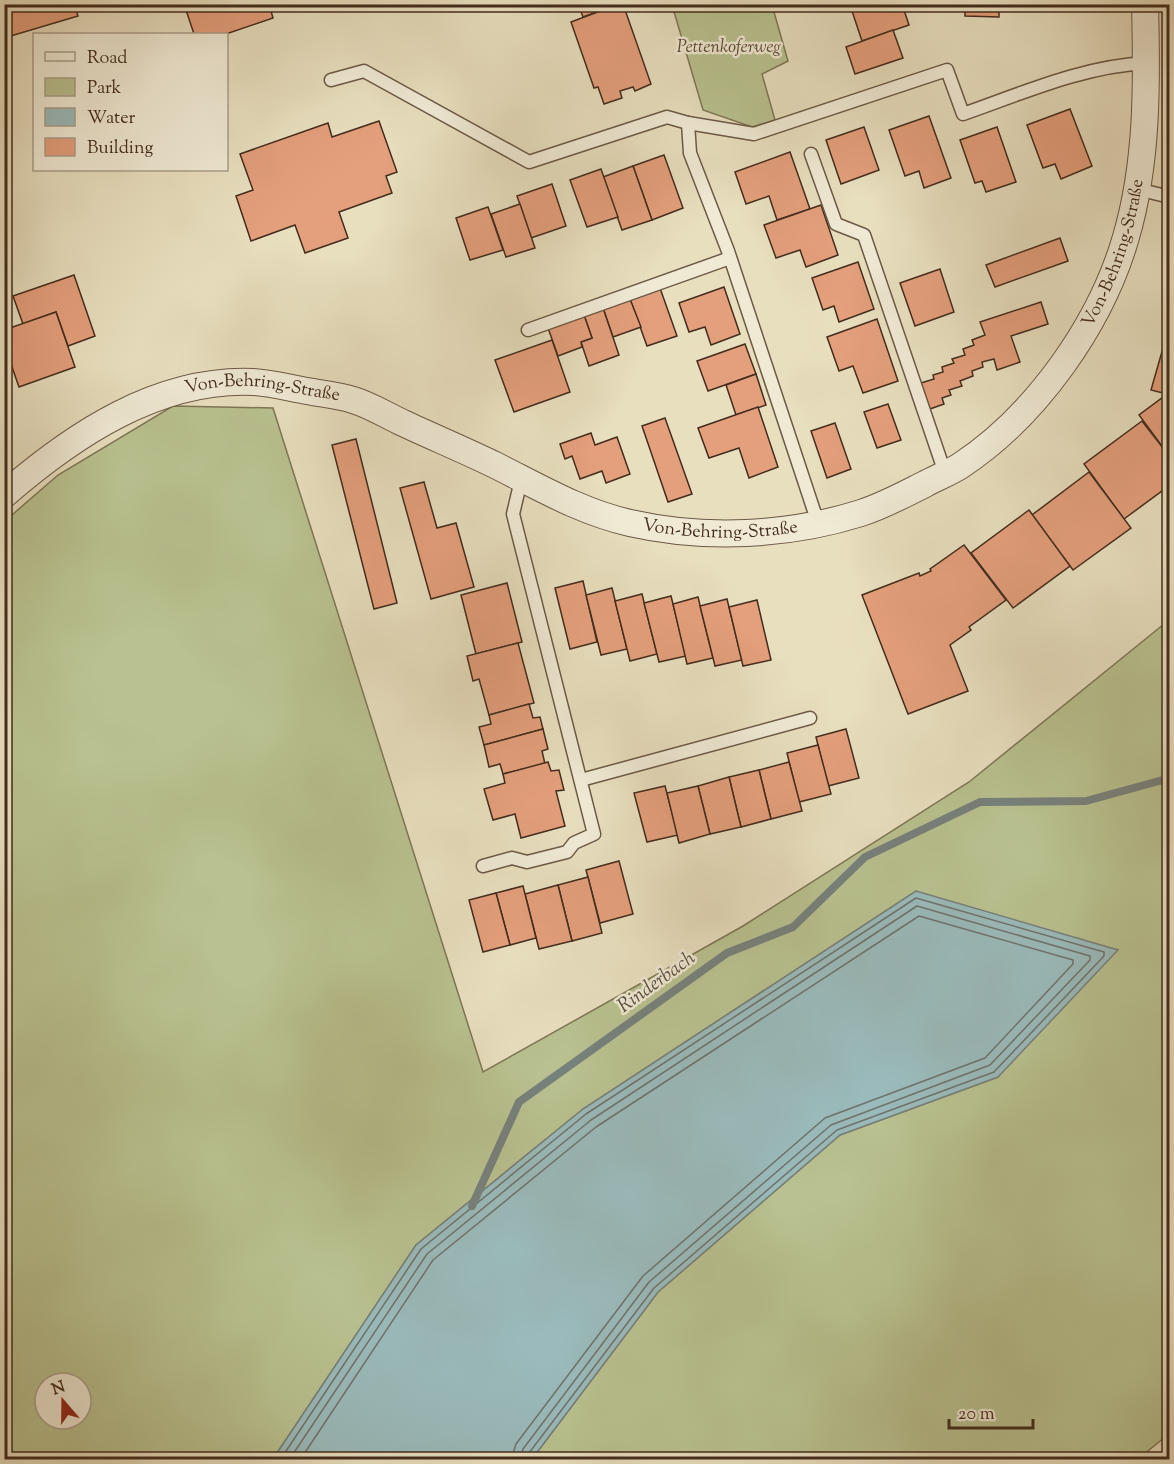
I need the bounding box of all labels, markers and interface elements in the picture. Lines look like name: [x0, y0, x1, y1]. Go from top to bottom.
legend: [33, 33, 228, 171]
park label: Pettenkoferweg: [677, 35, 781, 61]
text: Road: [87, 46, 127, 72]
text: Park: [87, 76, 122, 102]
text: Water: [87, 106, 136, 132]
text: Building: [87, 136, 153, 162]
street label: Von-Behring-Straße: [1076, 177, 1151, 332]
street label: Von-Behring-Straße: [182, 369, 342, 409]
street label: Von-Behring-Straße: [640, 513, 800, 546]
water label: Rinderbach: [612, 945, 702, 1021]
north arrow: [33, 1371, 93, 1431]
text: N: [49, 1376, 69, 1402]
scale bar: [949, 1392, 1033, 1430]
text: 20 m: [958, 1402, 995, 1428]

